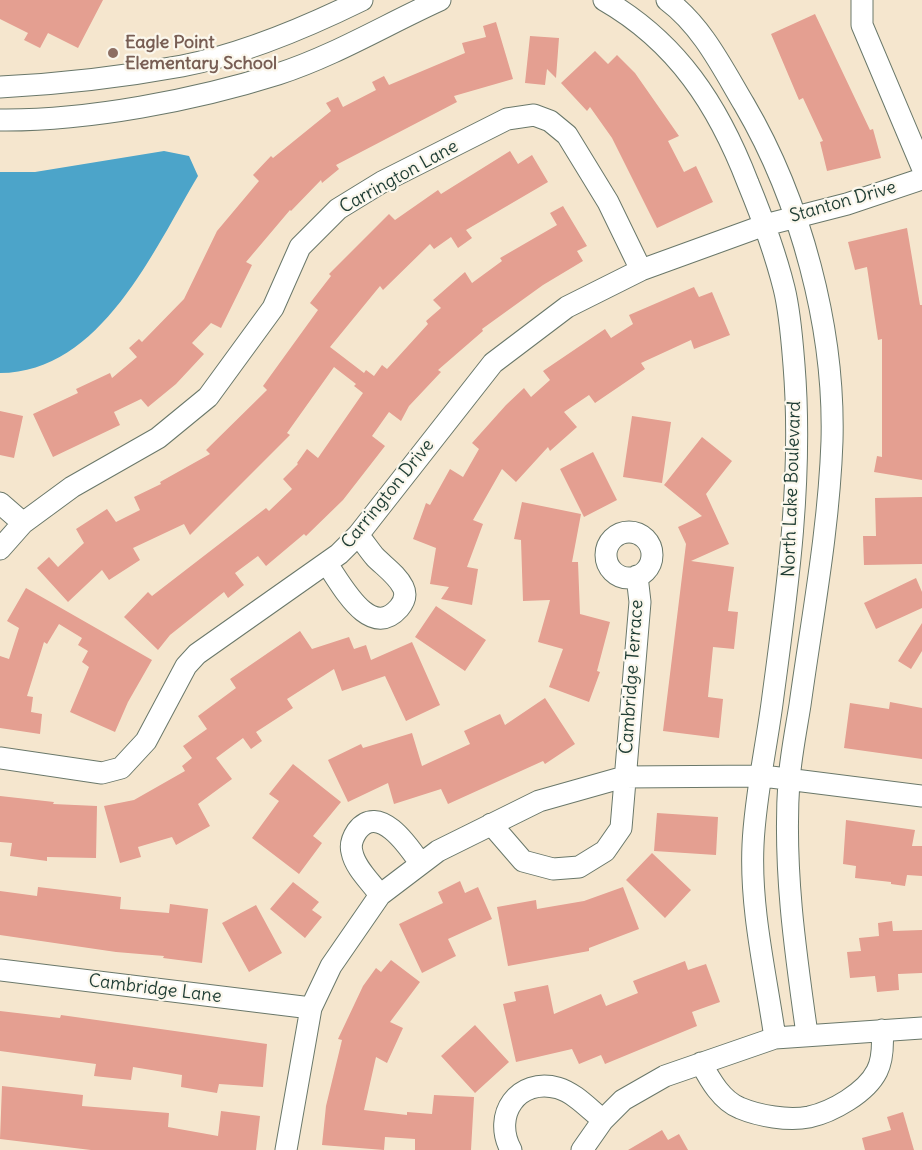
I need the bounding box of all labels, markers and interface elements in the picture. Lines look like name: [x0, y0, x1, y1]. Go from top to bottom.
place label: Eagle Point Elementary School: [125, 32, 277, 74]
marker: Eagle Point Elementary School: [106, 46, 120, 60]
street label: Carrington Lane: [336, 136, 462, 218]
street label: Stanton Drive: [787, 176, 899, 228]
street label: North Lake Boulevard: [778, 401, 806, 577]
street label: Carrington Drive: [337, 435, 439, 553]
street label: Cambridge Terrace: [616, 599, 648, 755]
street label: Cambridge Lane: [87, 970, 223, 1008]

